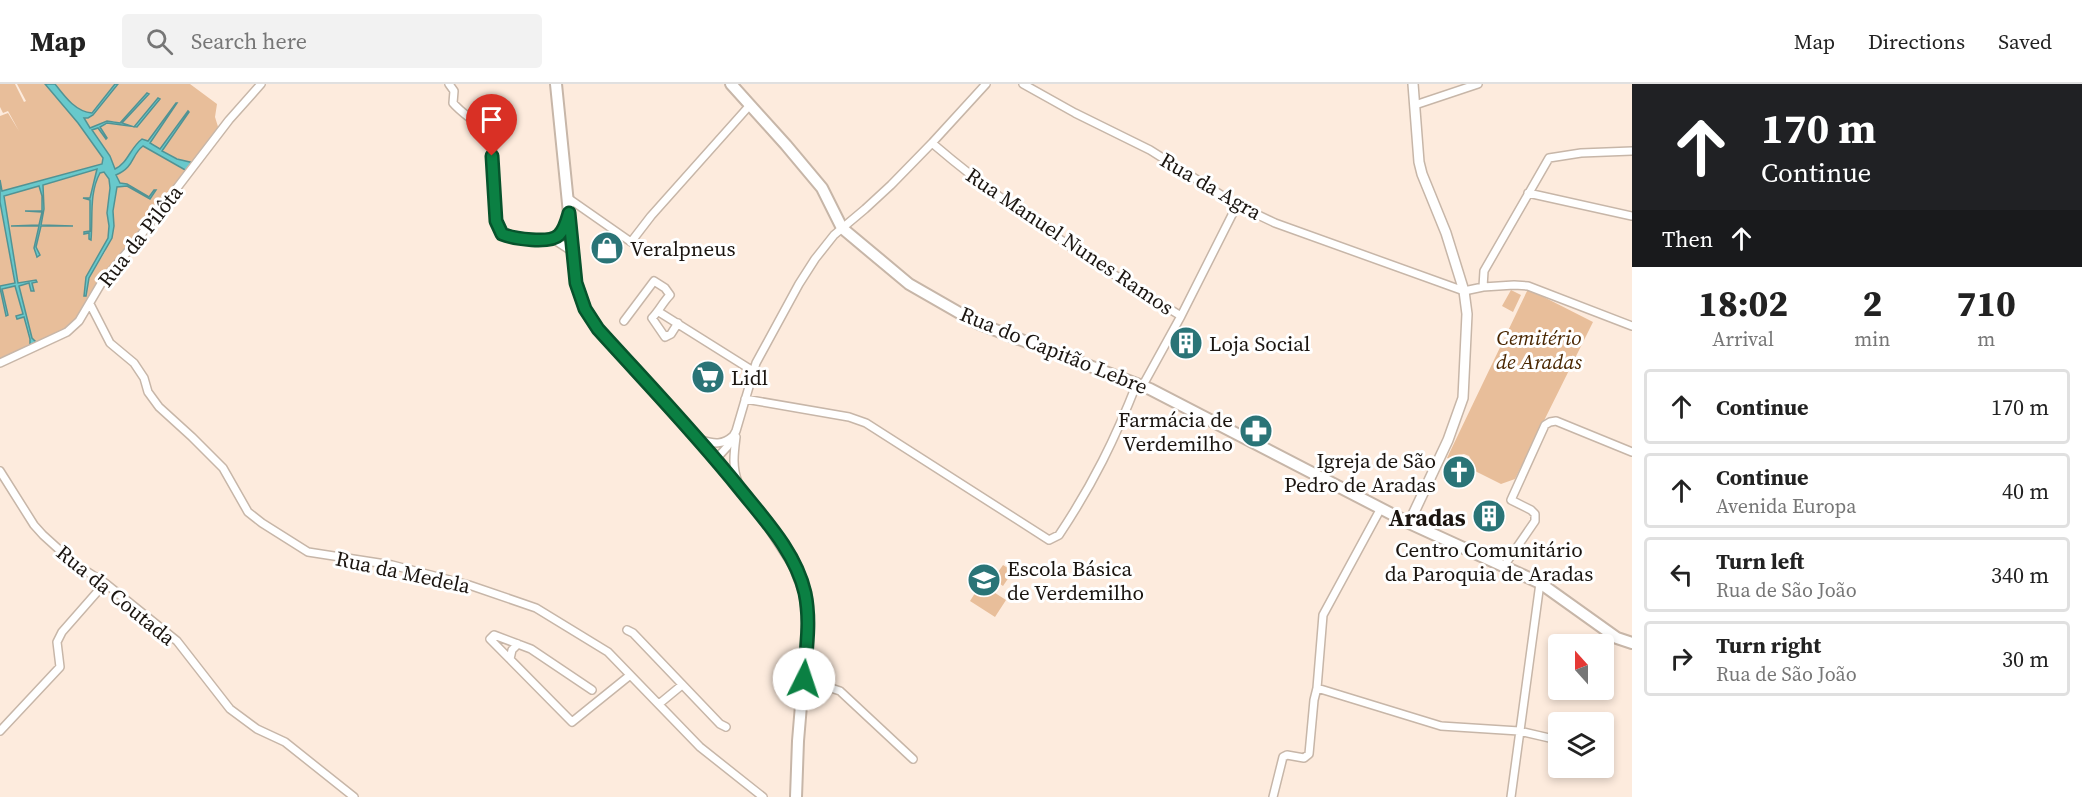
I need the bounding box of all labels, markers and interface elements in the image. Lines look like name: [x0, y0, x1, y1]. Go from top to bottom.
search box: [122, 14, 542, 68]
text: Map: [30, 22, 86, 60]
icon: search: [143, 25, 176, 58]
text: Search here: [191, 26, 307, 56]
text: Map: [1794, 27, 1835, 56]
text: Directions: [1868, 27, 1965, 56]
text: Saved: [1998, 27, 2052, 56]
pin: [466, 94, 517, 156]
text: 170 m: [1761, 99, 1876, 157]
icon: arrive: [475, 103, 508, 136]
icon: ahead: [1662, 108, 1740, 186]
street label: Rua da Agra: [1155, 145, 1267, 227]
text: Continue: [1761, 154, 1871, 191]
street label: Rua Manuel Nunes Ramos: [960, 160, 1180, 322]
street label: Rua da Pilôta: [91, 179, 189, 293]
icon: ahead: [1725, 222, 1758, 255]
text: Then: [1662, 224, 1713, 254]
shop icon: Veralpneus: [589, 230, 625, 266]
place label: Veralpneus: [630, 234, 736, 263]
text: 18:02: [1698, 279, 1788, 328]
text: 2: [1862, 279, 1882, 328]
text: 710: [1956, 279, 2016, 328]
street label: Rua do Capitão Lebre: [956, 299, 1152, 401]
park label: Cemitério de Aradas: [1496, 323, 1582, 376]
building icon: Loja Social: [1168, 325, 1204, 361]
text: Arrival: [1712, 325, 1774, 353]
text: min: [1854, 325, 1890, 353]
text: m: [1977, 325, 1995, 353]
place label: Loja Social: [1209, 329, 1310, 358]
supermarket icon: Lidl: [690, 359, 726, 395]
place label: Lidl: [731, 363, 768, 392]
icon: ahead: [1665, 390, 1698, 423]
text: Continue: [1716, 392, 1809, 422]
text: 170 m: [1991, 392, 2049, 422]
place label: Farmácia de Verdemilho: [1118, 405, 1233, 458]
pharmacy icon: Farmácia de Verdemilho: [1238, 413, 1274, 449]
place label: Igreja de São Pedro de Aradas: [1284, 446, 1436, 499]
church icon: Igreja de São Pedro de Aradas: [1441, 454, 1477, 490]
text: Continue: [1716, 462, 1809, 492]
icon: ahead: [1665, 474, 1698, 507]
text: 40 m: [2002, 476, 2049, 506]
text: Avenida Europa: [1716, 492, 1856, 520]
building icon: Centro Comunitário da Paroquia de Aradas: [1471, 498, 1507, 534]
district label: Aradas: [1388, 501, 1466, 534]
place label: Centro Comunitário da Paroquia de Aradas: [1385, 535, 1593, 588]
street label: Rua da Coutada: [50, 538, 182, 652]
street label: Rua da Medela: [333, 544, 473, 600]
text: Turn left: [1716, 546, 1804, 576]
place label: Escola Básica de Verdemilho: [1007, 554, 1144, 607]
icon: left: [1665, 558, 1698, 591]
text: 340 m: [1991, 560, 2049, 590]
school or university icon: Escola Básica de Verdemilho: [966, 562, 1002, 598]
text: Rua de São João: [1716, 576, 1857, 604]
text: Turn right: [1716, 630, 1821, 660]
north arrow: [1548, 634, 1614, 700]
map controls: [1548, 634, 1614, 778]
icon: right: [1665, 642, 1698, 675]
text: 30 m: [2002, 644, 2049, 674]
position arrow: [772, 647, 836, 711]
text: Rua de São João: [1716, 660, 1857, 688]
button: layers: [1548, 712, 1614, 778]

